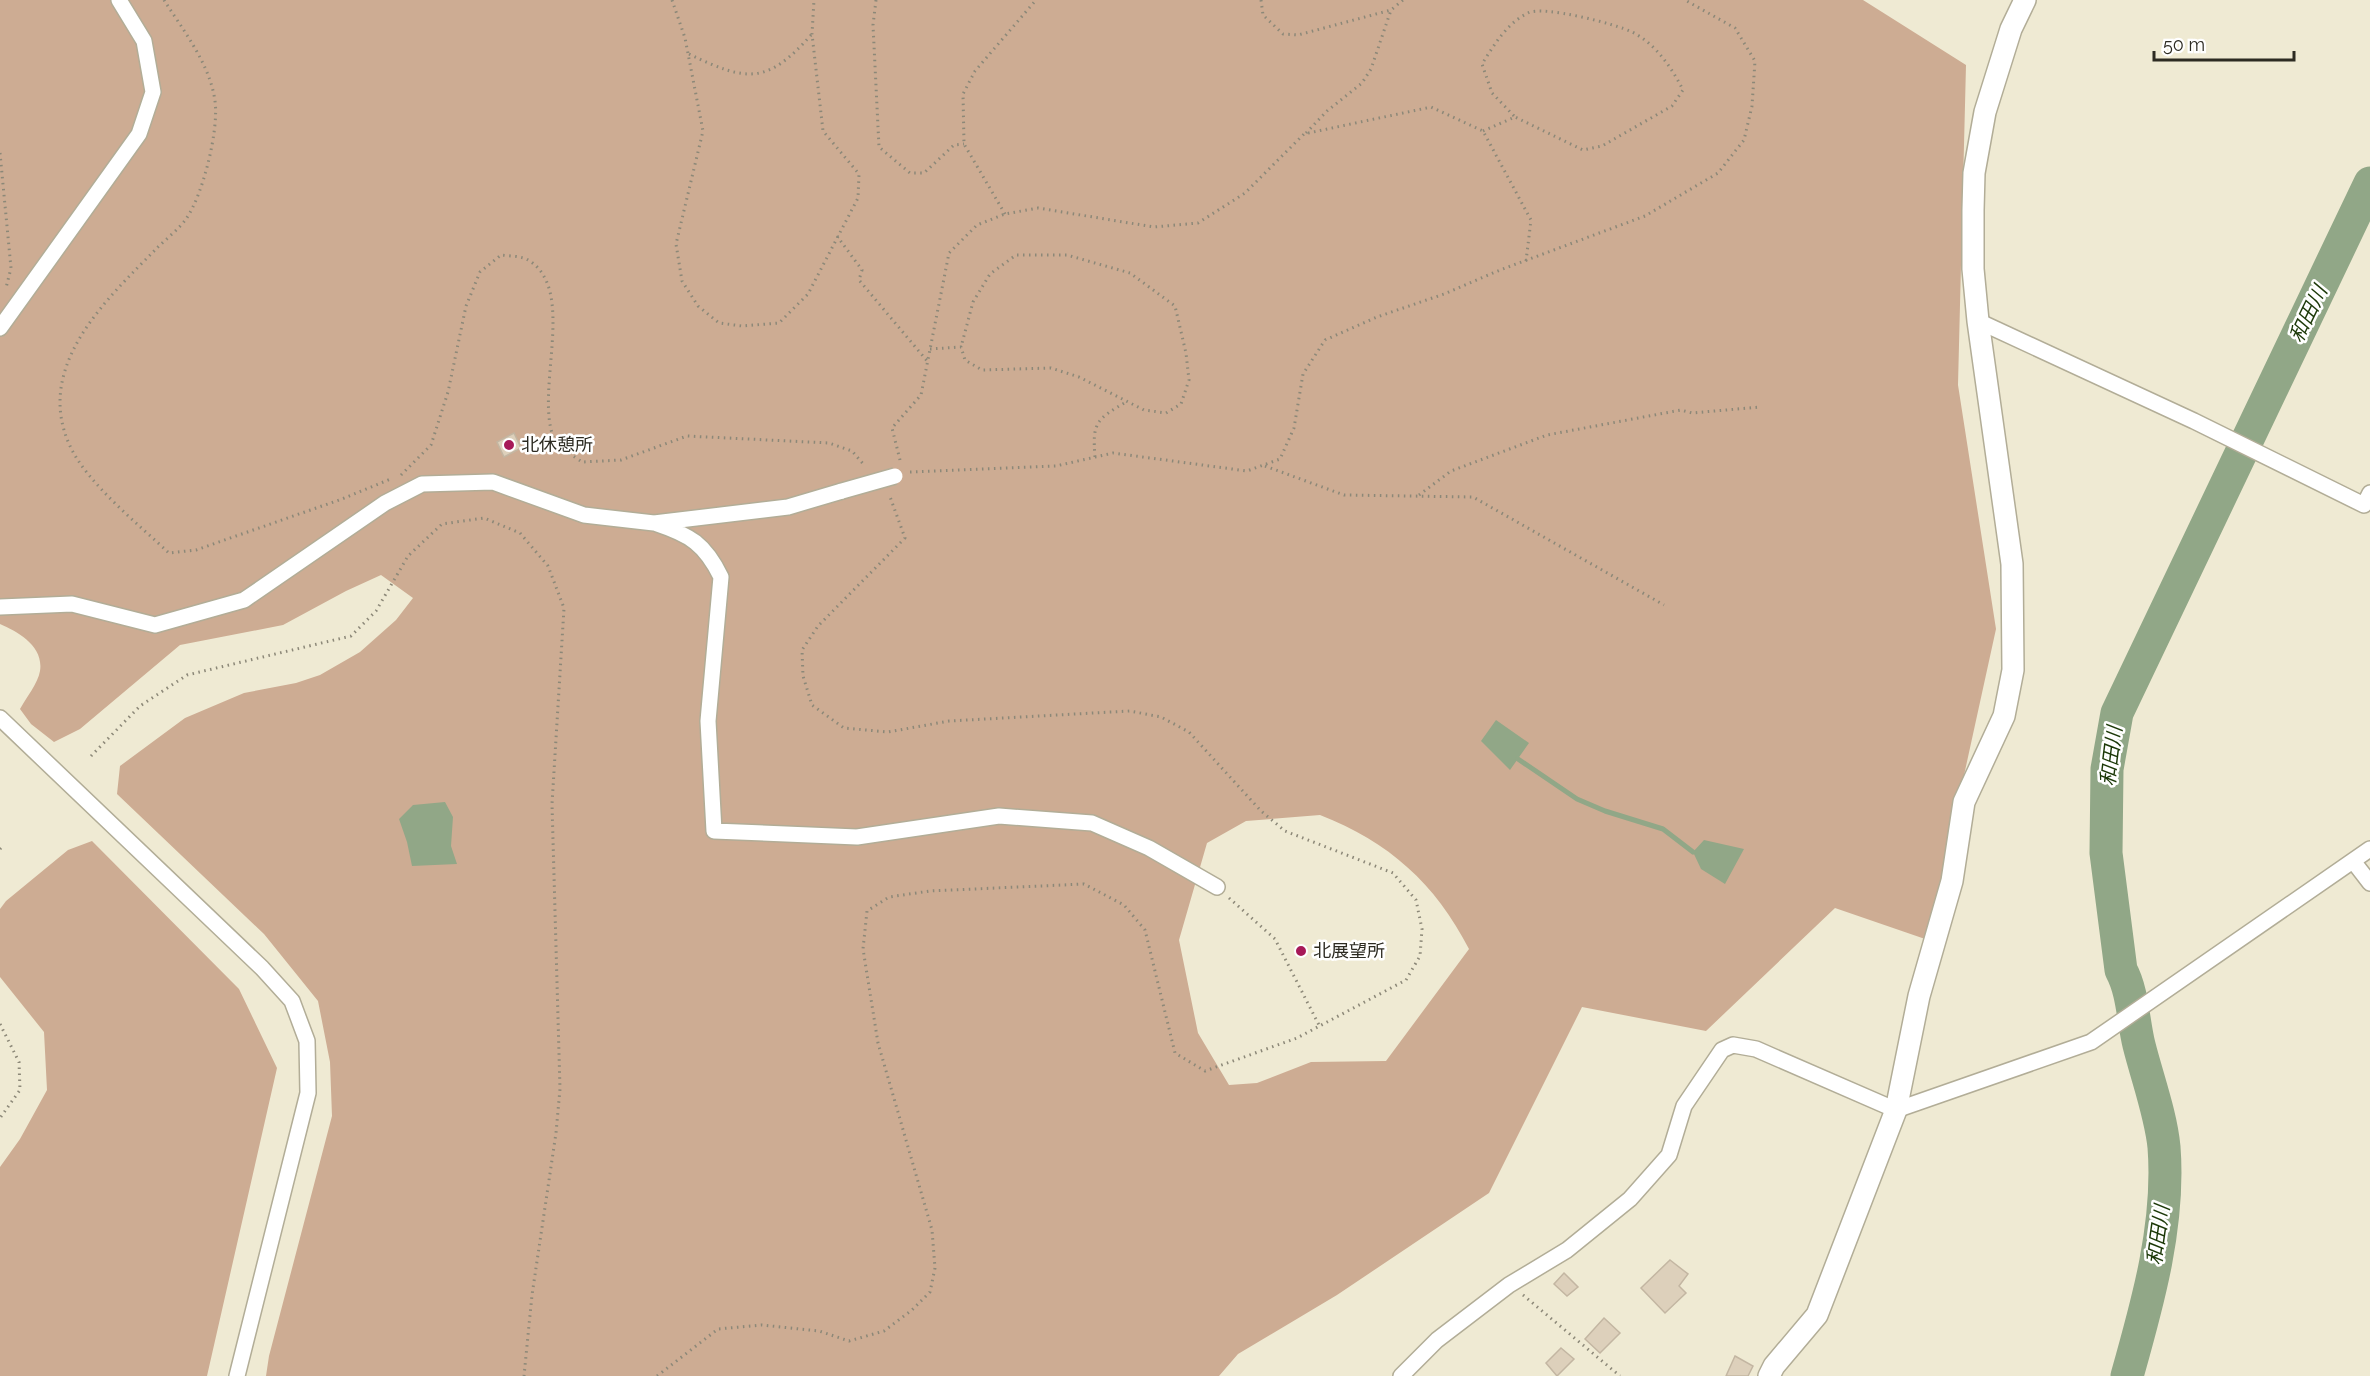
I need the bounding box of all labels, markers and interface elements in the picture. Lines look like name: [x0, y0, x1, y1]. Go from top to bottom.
scale bar: [2154, 24, 2294, 62]
text: 50 m: [2163, 34, 2205, 55]
water label: 和田川: [2284, 280, 2333, 346]
place label: 北休憩所: [521, 434, 593, 455]
marker: 北休憩所: [502, 438, 516, 452]
water label: 和田川: [2095, 723, 2127, 787]
place label: 北展望所: [1313, 940, 1385, 961]
marker: 北展望所: [1294, 944, 1308, 958]
water label: 和田川: [2142, 1202, 2174, 1266]

